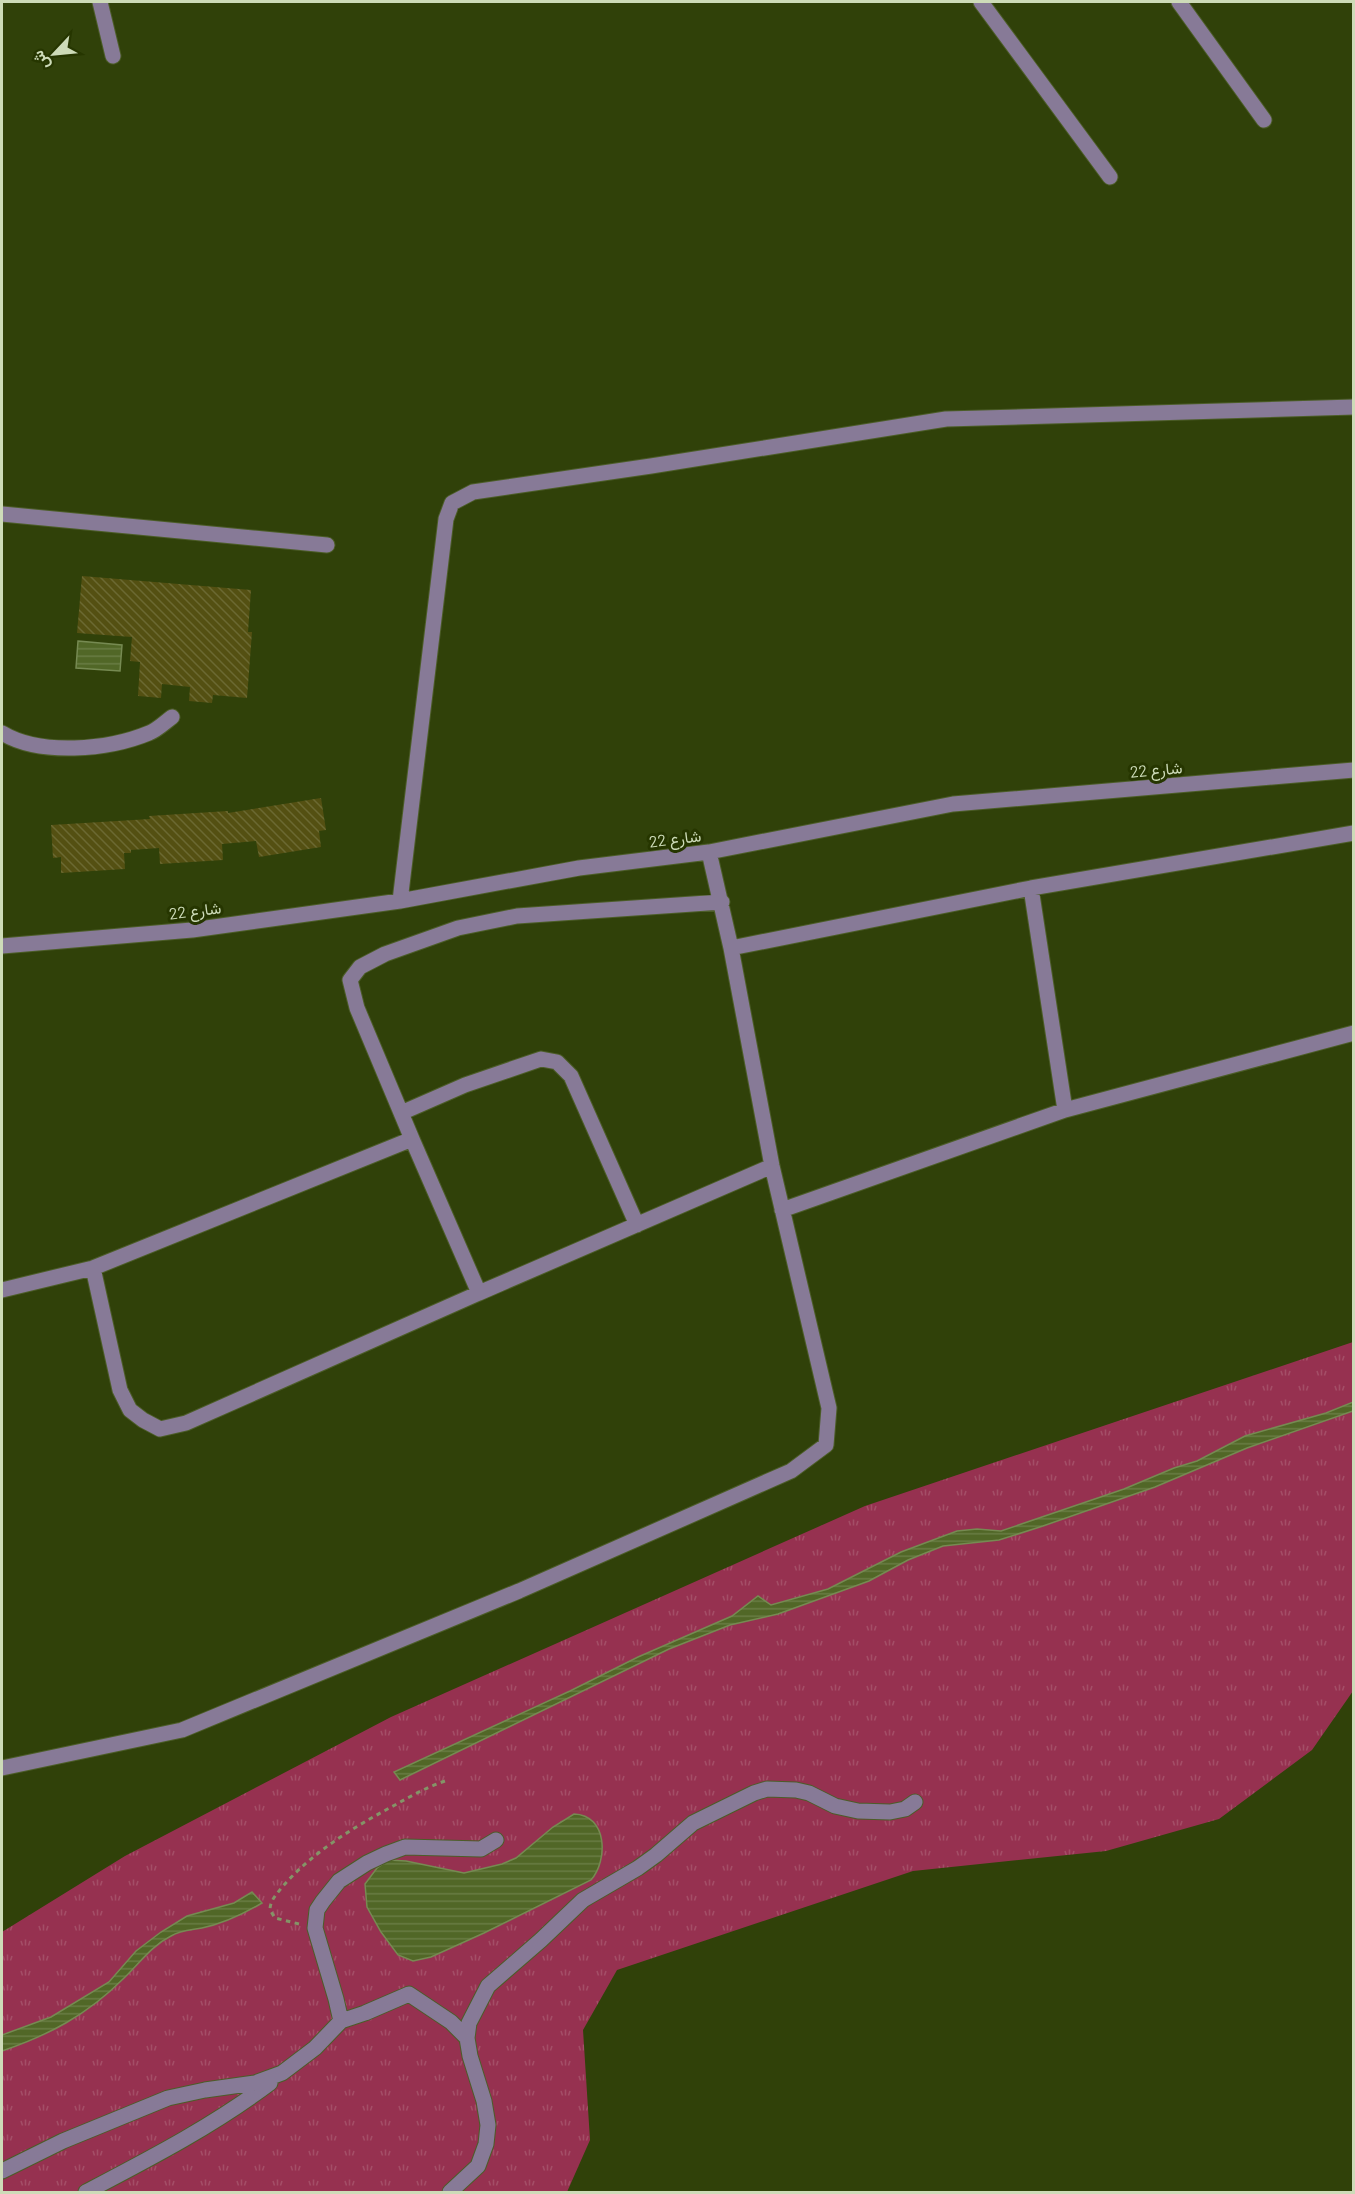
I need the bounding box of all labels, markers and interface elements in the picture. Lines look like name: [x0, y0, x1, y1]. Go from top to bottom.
north arrow: [24, 24, 84, 84]
text: ش: [27, 48, 54, 74]
street label: شارع 22: [1129, 757, 1183, 784]
street label: شارع 22: [648, 825, 703, 854]
street label: شارع 22: [168, 897, 223, 926]

